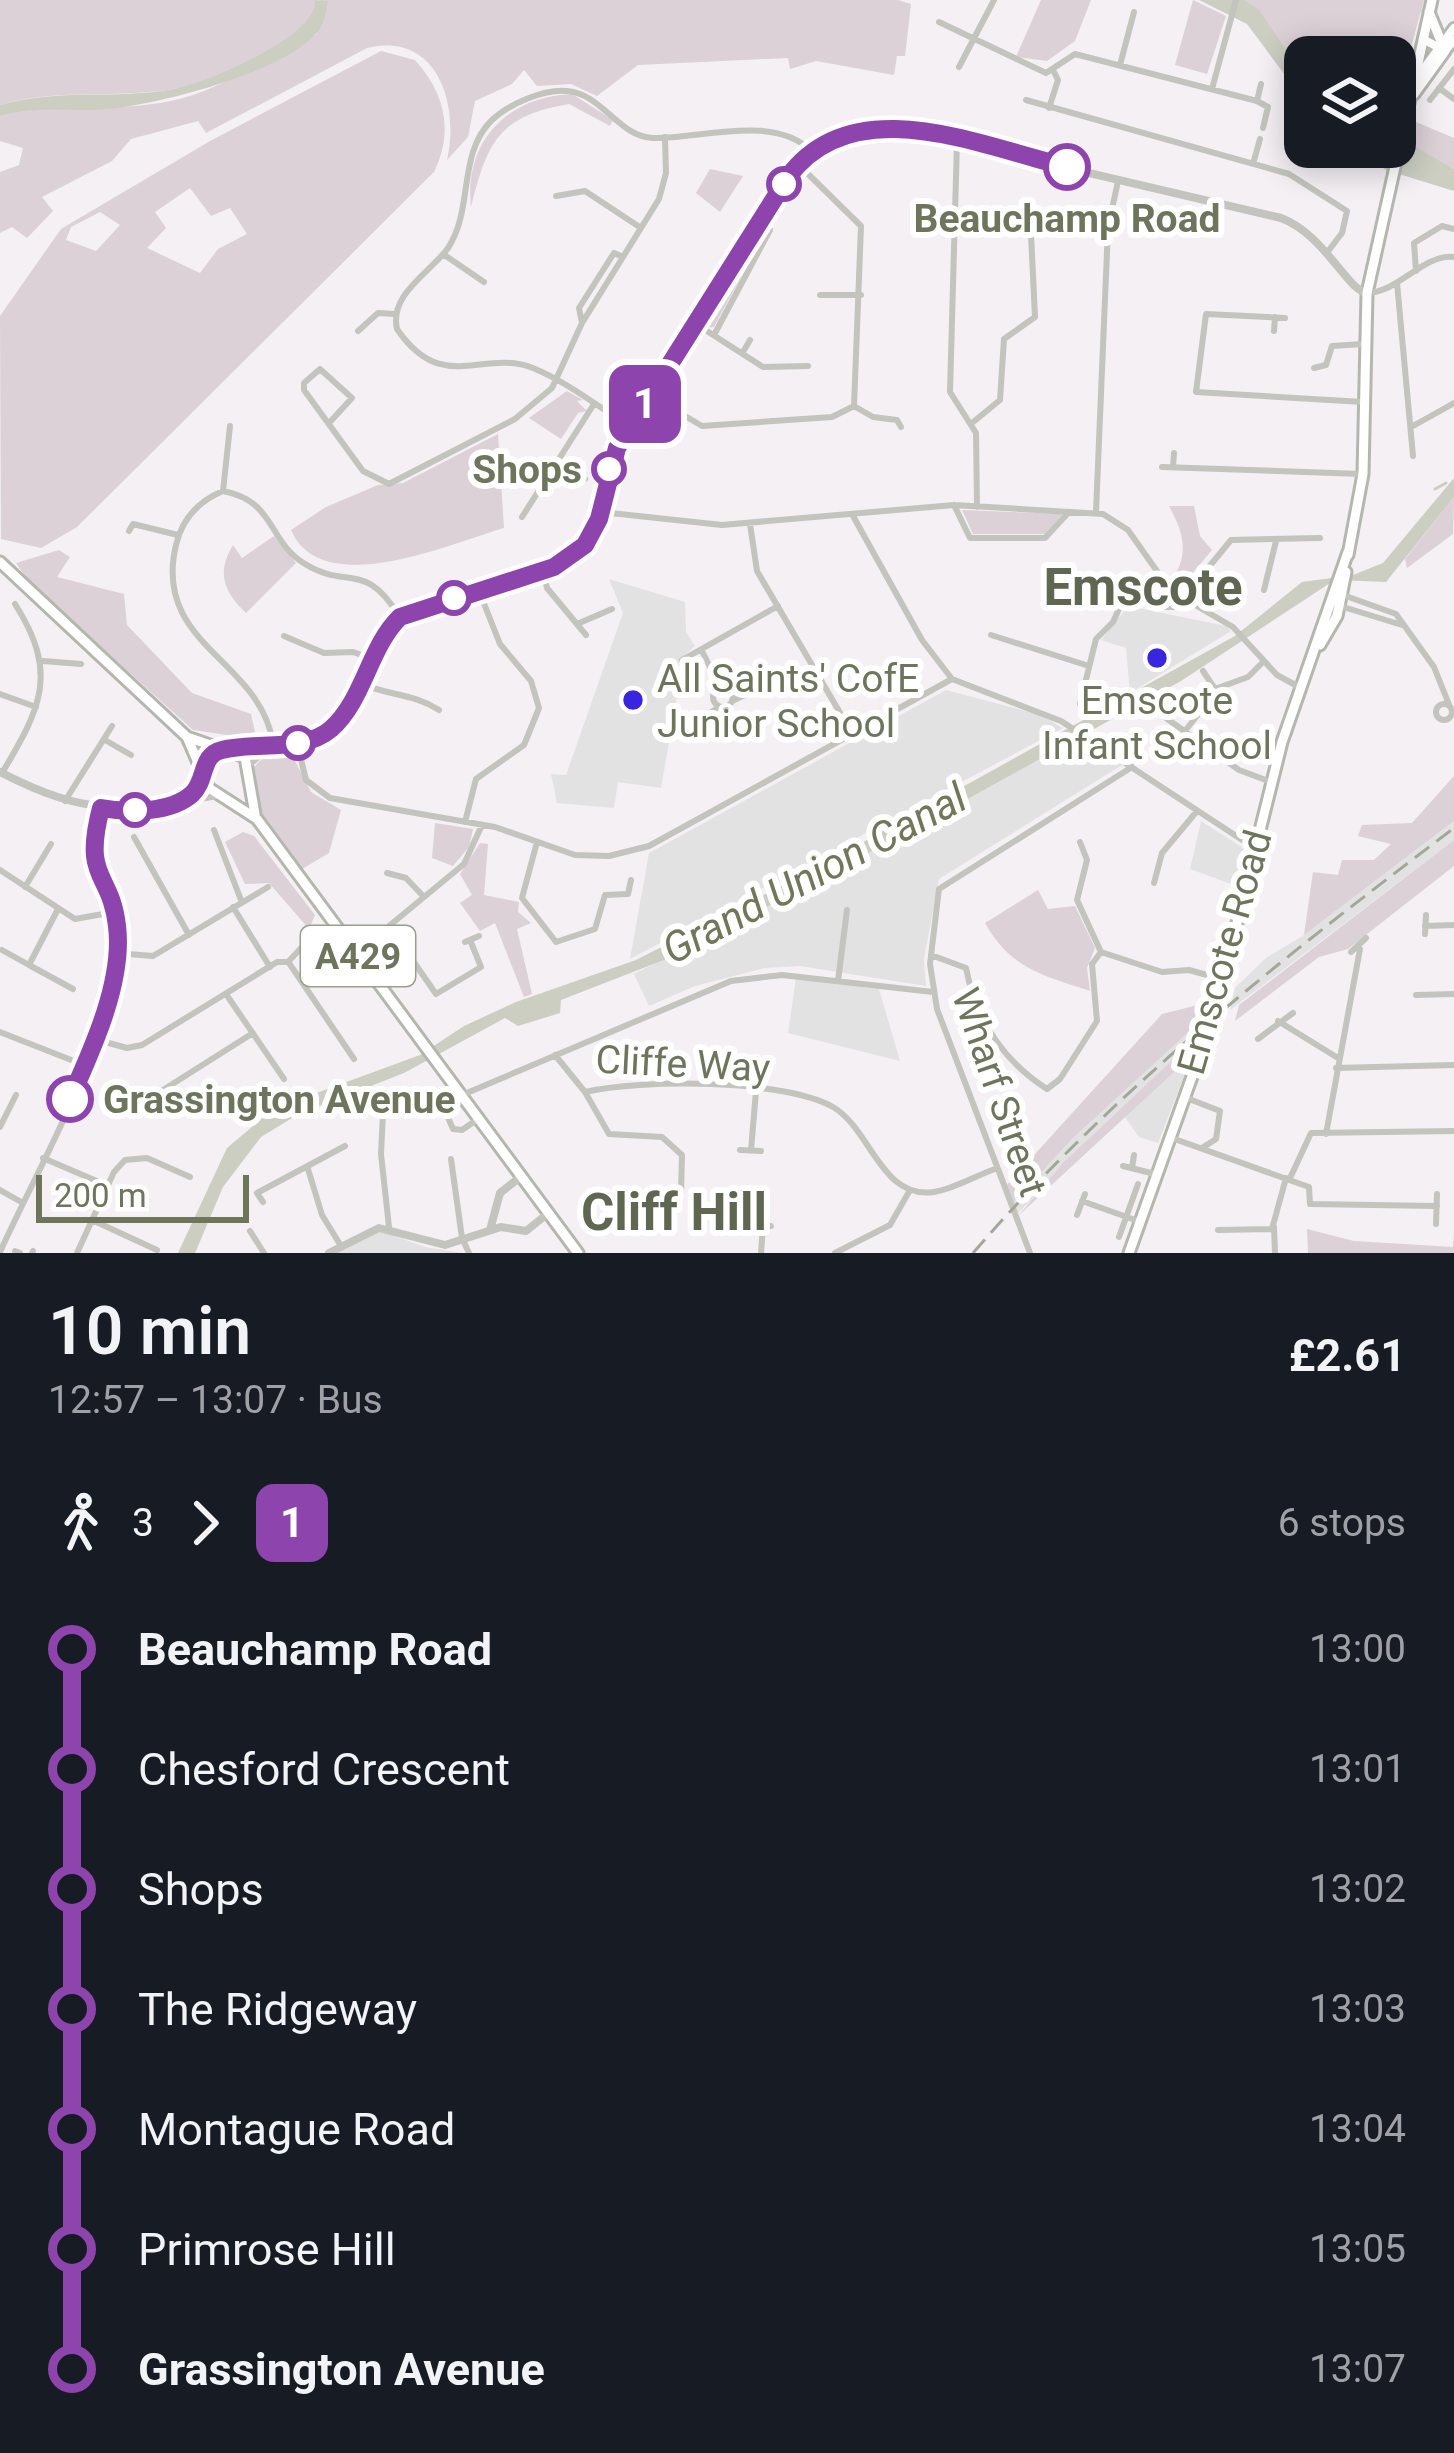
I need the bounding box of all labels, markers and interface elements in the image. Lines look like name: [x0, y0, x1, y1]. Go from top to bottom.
map controls: [1284, 36, 1416, 168]
button: layers: [1284, 36, 1416, 168]
marker: Beauchamp Road: [1045, 145, 1089, 189]
unlabelled marker: [768, 168, 800, 200]
place label: Beauchamp Road: [914, 196, 1220, 242]
line badge: 1: [606, 365, 684, 443]
text: 1: [633, 379, 657, 428]
place label: Shops: [472, 447, 582, 493]
marker: Shops: [593, 453, 625, 485]
district label: Emscote: [1043, 558, 1243, 617]
unlabelled marker: [438, 582, 470, 614]
marker: Emscote Infant School: [1144, 645, 1170, 671]
place label: All Saints' CofE Junior School: [657, 656, 919, 747]
place label: Emscote Infant School: [1042, 678, 1272, 769]
marker: All Saints' CofE Junior School: [620, 687, 646, 713]
unlabelled marker: [282, 727, 314, 759]
water label: Grand Union Canal: [654, 772, 975, 974]
unlabelled marker: [119, 794, 151, 826]
street label: Emscote Road: [1168, 825, 1282, 1080]
road number: A429: [301, 926, 415, 986]
street label: Wharf Street: [942, 982, 1056, 1202]
street label: Cliffe Way: [594, 1036, 771, 1092]
marker: Grassington Avenue: [48, 1077, 92, 1121]
place label: Grassington Avenue: [103, 1077, 455, 1123]
scale bar: [36, 1169, 249, 1222]
text: 200 m: [54, 1176, 147, 1215]
district label: Cliff Hill: [581, 1183, 767, 1242]
text: 10 min: [48, 1293, 251, 1370]
text: £2.61: [1289, 1329, 1406, 1382]
text: 12:57 – 13:07 · Bus: [48, 1377, 383, 1423]
icon: walk: [48, 1490, 114, 1556]
icon: forward: [172, 1490, 238, 1556]
text: 1: [280, 1498, 304, 1547]
text: 3: [132, 1500, 154, 1546]
text: 6 stops: [1278, 1500, 1406, 1546]
text: Beauchamp Road: [138, 1623, 492, 1676]
text: 13:00: [1309, 1626, 1406, 1672]
text: Chesford Crescent: [138, 1743, 510, 1796]
text: 13:01: [1309, 1746, 1406, 1792]
text: Shops: [138, 1863, 264, 1916]
text: 13:02: [1309, 1866, 1406, 1912]
text: The Ridgeway: [138, 1983, 417, 2036]
text: 13:03: [1309, 1986, 1406, 2032]
text: Montague Road: [138, 2103, 455, 2156]
text: 13:04: [1309, 2106, 1406, 2152]
text: Primrose Hill: [138, 2223, 396, 2276]
text: 13:05: [1309, 2226, 1406, 2272]
text: Grassington Avenue: [138, 2343, 545, 2396]
text: 13:07: [1309, 2346, 1406, 2392]

